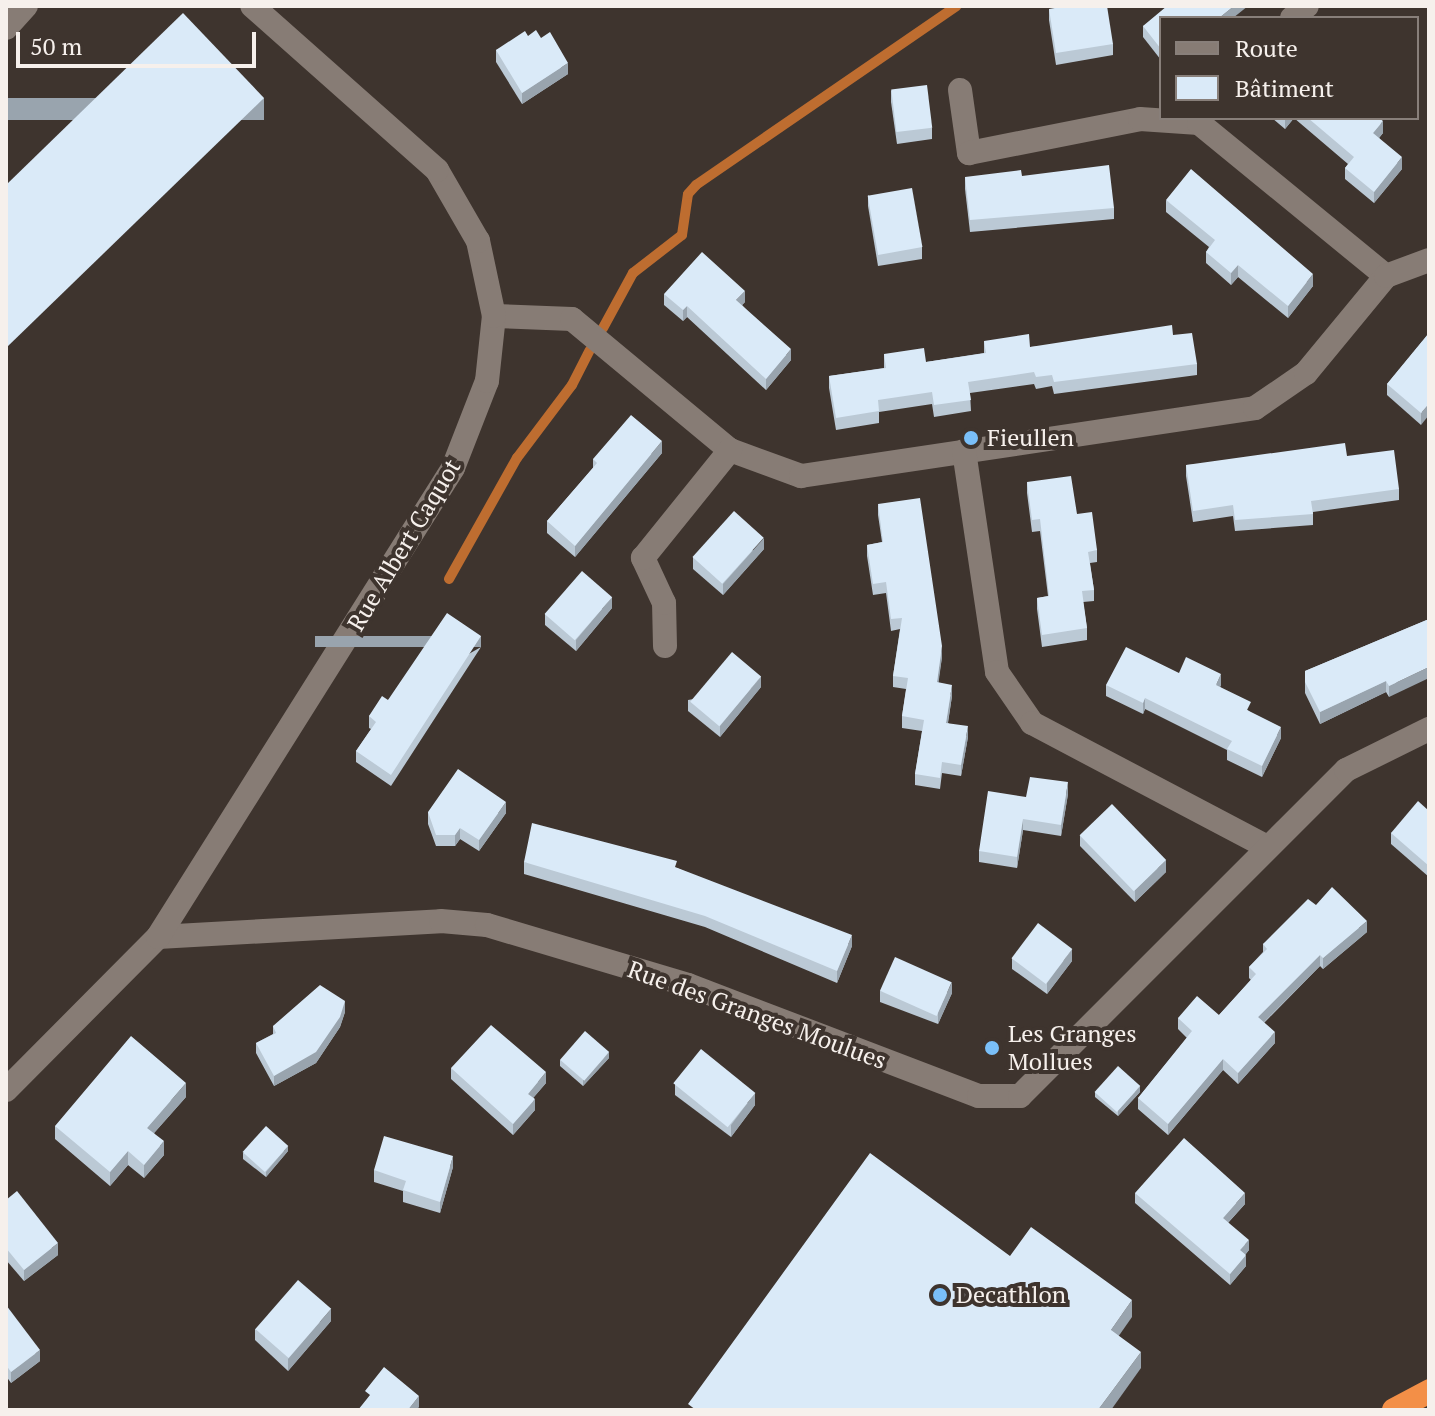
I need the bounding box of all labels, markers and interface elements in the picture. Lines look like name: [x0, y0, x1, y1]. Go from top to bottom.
scale bar: [20, 16, 260, 66]
legend: [1159, 16, 1419, 120]
text: 50 m: [30, 30, 82, 62]
text: Route: [1235, 32, 1298, 64]
text: Bâtiment: [1235, 72, 1334, 104]
place label: Fieullen: [987, 424, 1074, 452]
marker: Fieullen: [962, 429, 980, 447]
street label: Rue Albert Caquot: [341, 454, 467, 636]
street label: Rue des Granges Moulues: [624, 955, 890, 1075]
place label: Les Granges Mollues: [1008, 1020, 1137, 1076]
marker: Les Granges Mollues: [983, 1039, 1001, 1057]
place label: Decathlon: [956, 1281, 1066, 1309]
marker: Decathlon: [931, 1286, 949, 1304]

